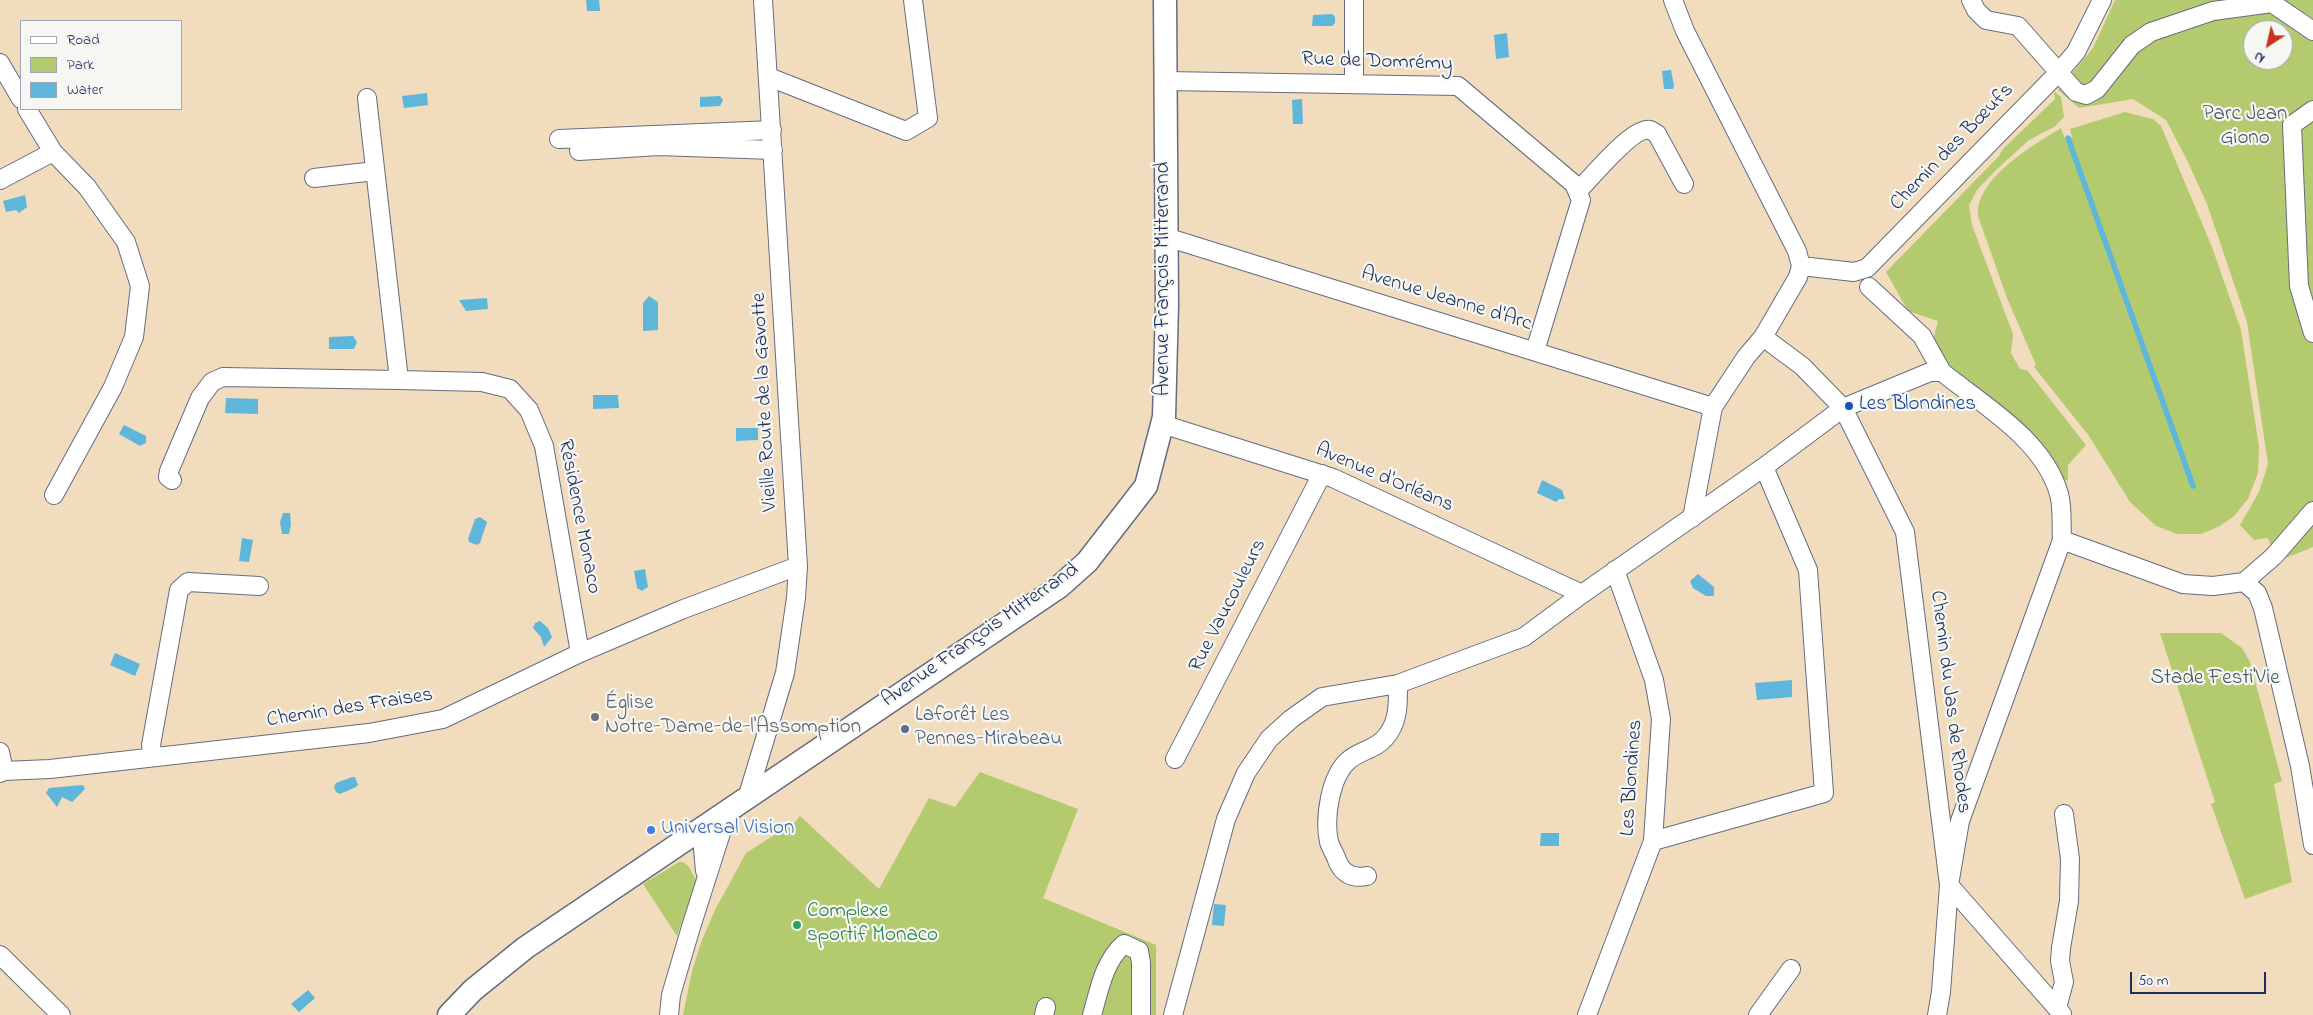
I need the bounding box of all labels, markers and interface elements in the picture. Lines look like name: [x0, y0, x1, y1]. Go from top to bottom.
legend: [20, 20, 182, 110]
north arrow: [2243, 20, 2293, 70]
text: Road: [67, 29, 100, 51]
text: N: [2250, 46, 2270, 68]
street label: Rue de Domrémy: [1301, 48, 1453, 78]
text: Park: [67, 54, 94, 76]
text: Water: [67, 79, 103, 101]
street label: Chemin des Bœufs: [1886, 79, 2020, 217]
park label: Parc Jean Giono: [2203, 103, 2287, 153]
street label: Avenue François Mitterrand: [1152, 162, 1178, 396]
street label: Avenue Jeanne d'Arc: [1358, 262, 1534, 338]
street label: Vieille Route de la Gavotte: [748, 292, 784, 512]
place label: Les Blondines: [1859, 393, 1976, 419]
marker: Les Blondines: [1843, 400, 1855, 412]
street label: Résidence Monaco: [551, 438, 605, 596]
street label: Avenue d'Orléans: [1311, 439, 1457, 519]
street label: Rue Vaucouleurs: [1185, 535, 1273, 677]
street label: Avenue François Mitterrand: [878, 558, 1084, 714]
street label: Chemin du Jas de Rhodes: [1923, 589, 1975, 815]
park label: Stade Festi'Vie: [2150, 667, 2280, 693]
street label: Chemin des Fraises: [265, 683, 435, 735]
place label: Église Notre-Dame-de-l'Assomption: [605, 692, 861, 742]
place label: Laforêt Les Pennes-Mirabeau: [915, 704, 1062, 754]
marker: Église Notre-Dame-de-l'Assomption: [589, 711, 601, 723]
street label: Les Blondines: [1616, 719, 1650, 837]
marker: Laforêt Les Pennes-Mirabeau: [899, 723, 911, 735]
place label: Universal Vision: [661, 817, 794, 843]
marker: Universal Vision: [645, 824, 657, 836]
place label: Complexe sportif Monaco: [807, 900, 938, 950]
marker: Complexe sportif Monaco: [791, 919, 803, 931]
scale bar: [2133, 962, 2269, 994]
text: 50 m: [2138, 970, 2168, 992]

